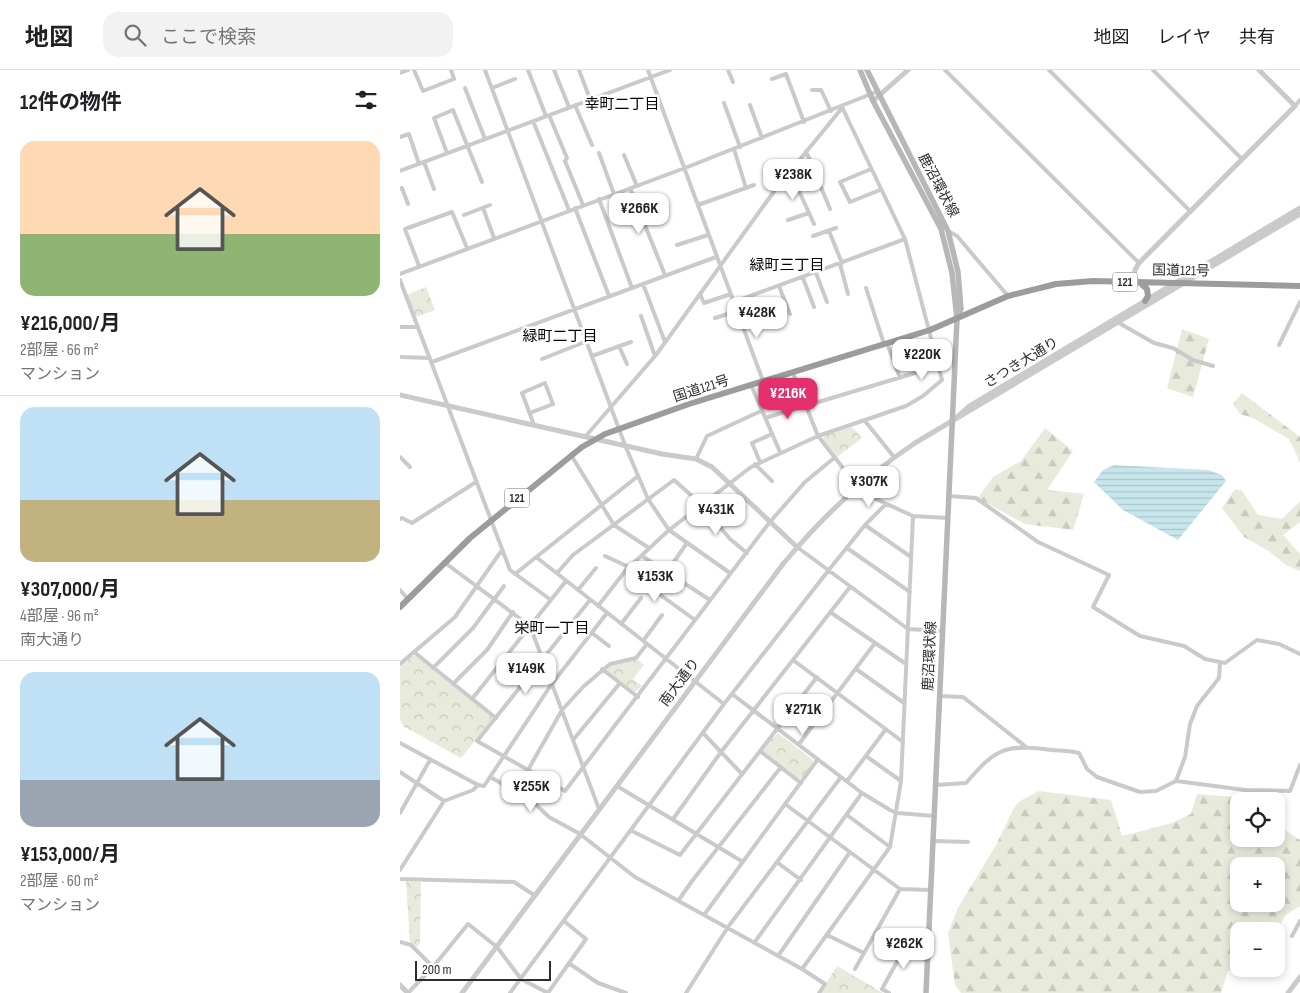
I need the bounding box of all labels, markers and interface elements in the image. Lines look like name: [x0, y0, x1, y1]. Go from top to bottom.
search box: [103, 12, 453, 57]
icon: search: [121, 21, 149, 49]
text: 地図: [25, 23, 73, 52]
text: ここで検索: [161, 26, 256, 49]
text: 地図: [1094, 27, 1130, 48]
text: レイヤ: [1158, 27, 1211, 48]
text: 共有: [1239, 27, 1275, 48]
icon: filters: [352, 86, 380, 114]
text: 12件の物件: [20, 90, 122, 115]
district label: 幸町二丁目: [584, 95, 660, 114]
street label: 鹿沼環状線: [915, 150, 962, 220]
pin: ¥238K: [758, 158, 828, 201]
text: ¥238K: [774, 165, 812, 184]
icon: home: [155, 174, 245, 264]
pin: ¥266K: [604, 192, 674, 235]
text: ¥266K: [620, 199, 658, 218]
district label: 緑町三丁目: [749, 256, 825, 275]
street label: 国道121号: [1152, 261, 1210, 280]
road number: 121: [1112, 272, 1138, 292]
pin: ¥428K: [722, 296, 792, 339]
text: ¥428K: [738, 303, 776, 322]
text: ¥216,000/月: [20, 311, 121, 336]
district label: 緑町二丁目: [522, 327, 598, 346]
street label: さつき大通り: [981, 334, 1062, 391]
pin: ¥220K: [887, 338, 957, 381]
text: 2部屋 · 66 m²: [20, 341, 99, 360]
text: ¥220K: [903, 345, 941, 364]
text: マンション: [20, 365, 100, 384]
street label: 国道121号: [671, 371, 731, 405]
pin: ¥216K: [753, 378, 823, 420]
text: ¥216K: [770, 384, 806, 403]
icon: home: [155, 439, 245, 529]
pin: ¥307K: [834, 466, 904, 508]
text: ¥307K: [850, 472, 888, 491]
road number: 121: [504, 488, 530, 508]
pin: ¥431K: [681, 494, 751, 536]
text: ¥431K: [698, 500, 734, 519]
pin: ¥153K: [620, 560, 690, 603]
text: ¥153K: [637, 567, 673, 586]
text: ¥307,000/月: [20, 577, 120, 602]
text: 4部屋 · 96 m²: [20, 607, 99, 626]
district label: 栄町一丁目: [514, 619, 590, 638]
street label: 鹿沼環状線: [919, 621, 940, 691]
text: 南大通り: [20, 631, 84, 650]
pin: ¥149K: [491, 652, 561, 695]
street label: 南大通り: [656, 655, 703, 710]
text: ¥149K: [507, 659, 545, 678]
pin: ¥271K: [768, 694, 838, 736]
text: ¥271K: [785, 700, 821, 719]
icon: home: [155, 704, 245, 794]
pin: ¥255K: [496, 770, 566, 813]
text: ¥255K: [512, 777, 550, 796]
map controls: [1230, 792, 1285, 977]
button: locate: [1230, 792, 1285, 847]
text: ¥153,000/月: [20, 842, 120, 867]
button: +: [1230, 857, 1285, 912]
text: 2部屋 · 60 m²: [20, 872, 99, 891]
text: マンション: [20, 896, 100, 915]
button: −: [1230, 922, 1285, 977]
pin: ¥262K: [869, 928, 939, 970]
text: ¥262K: [885, 934, 923, 953]
scale bar: [415, 958, 551, 981]
text: 200 m: [422, 961, 451, 978]

